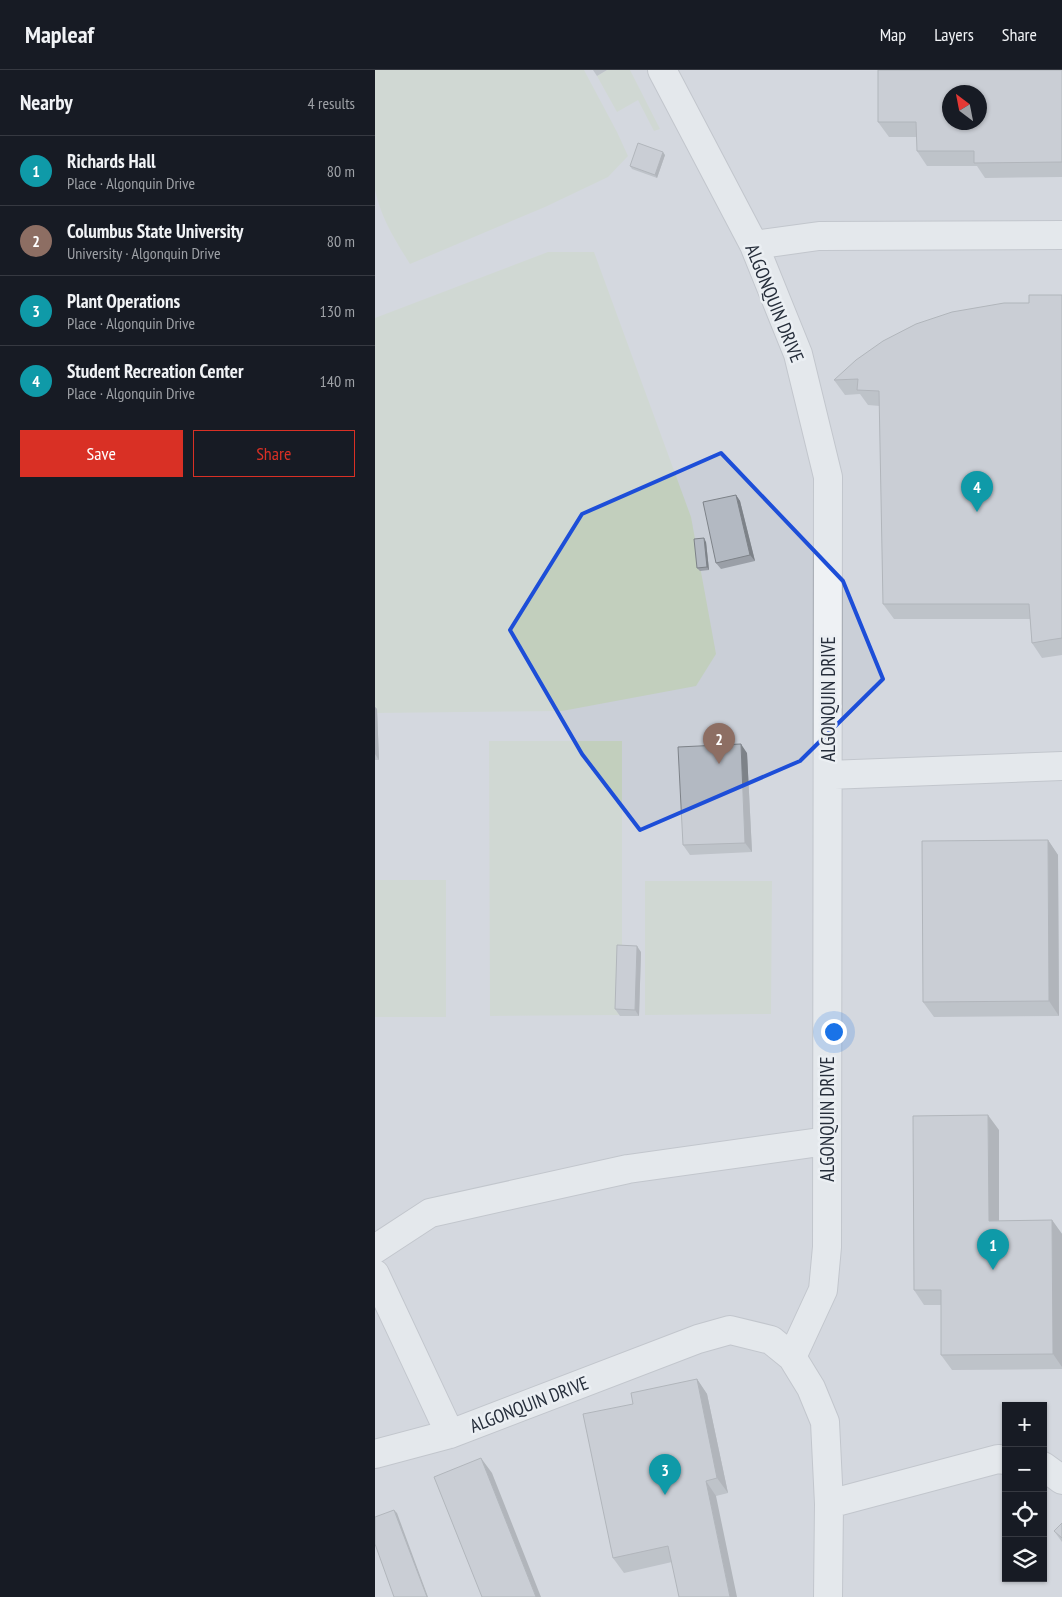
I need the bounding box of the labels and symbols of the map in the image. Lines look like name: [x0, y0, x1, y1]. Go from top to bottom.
north arrow: [942, 85, 987, 130]
street label: ALGONQUIN DRIVE: [740, 240, 810, 366]
pin: 4: [961, 471, 993, 512]
street label: ALGONQUIN DRIVE: [816, 636, 840, 762]
pin: 2: [703, 723, 735, 764]
your location: [821, 1019, 847, 1045]
street label: ALGONQUIN DRIVE: [815, 1056, 839, 1182]
pin: 1: [977, 1229, 1009, 1270]
street label: ALGONQUIN DRIVE: [466, 1370, 592, 1438]
pin: 3: [649, 1454, 681, 1495]

